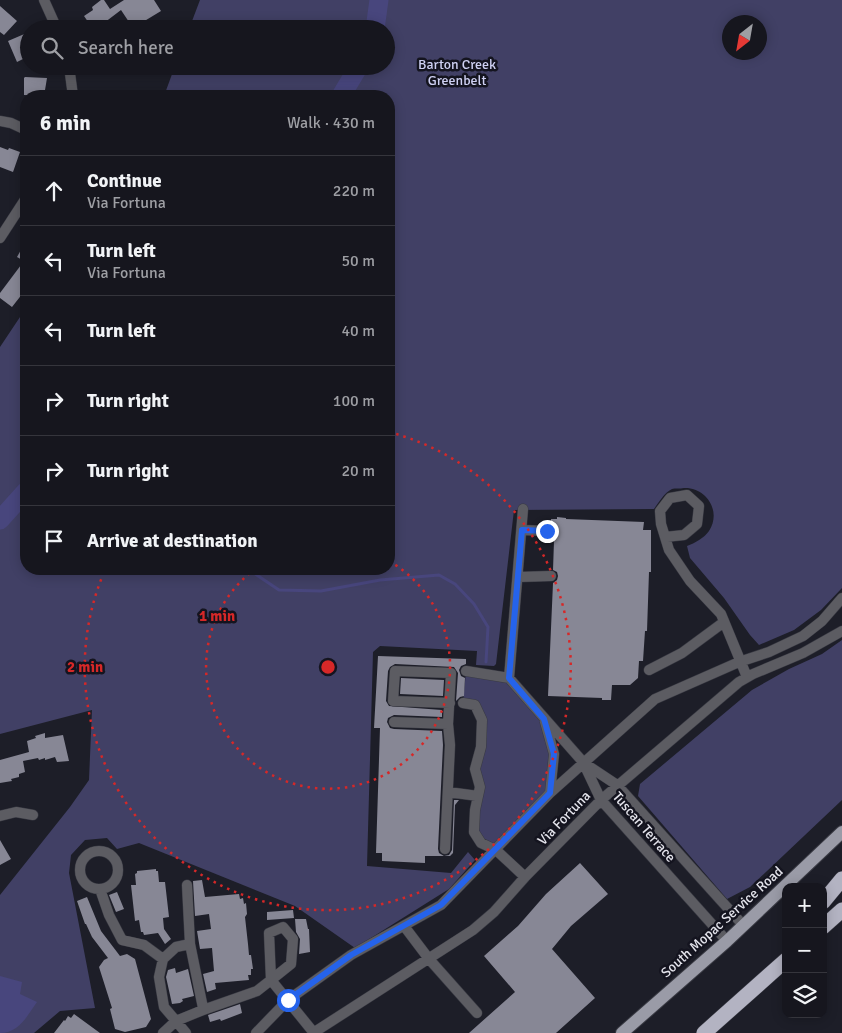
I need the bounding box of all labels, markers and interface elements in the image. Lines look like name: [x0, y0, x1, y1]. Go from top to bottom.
north arrow: [722, 15, 767, 60]
search box: [20, 20, 395, 75]
icon: search: [38, 34, 66, 62]
text: Search here: [78, 36, 174, 60]
park label: Barton Creek Greenbelt: [418, 56, 496, 89]
text: 6 min: [40, 110, 91, 136]
text: Walk · 430 m: [287, 113, 375, 133]
text: Continue: [87, 169, 162, 193]
icon: ahead: [40, 177, 68, 205]
text: 220 m: [333, 181, 375, 201]
text: Via Fortuna: [87, 193, 166, 213]
text: Turn left: [87, 239, 156, 263]
icon: left: [40, 247, 68, 275]
text: 50 m: [341, 251, 375, 271]
text: Via Fortuna: [87, 263, 166, 283]
icon: left: [40, 317, 68, 345]
text: Turn left: [87, 319, 156, 343]
text: 40 m: [341, 321, 375, 341]
icon: right: [40, 387, 68, 415]
text: Turn right: [87, 389, 169, 413]
text: 100 m: [333, 391, 375, 411]
icon: right: [40, 457, 68, 485]
text: Turn right: [87, 459, 169, 483]
text: 20 m: [341, 461, 375, 481]
route end: [536, 520, 559, 543]
icon: arrive: [40, 527, 68, 555]
text: Arrive at destination: [87, 529, 258, 553]
text: 1 min: [199, 607, 235, 625]
text: 2 min: [67, 658, 103, 676]
centre of rings: [319, 658, 337, 676]
street label: Via Fortuna: [534, 787, 594, 849]
street label: Tuscan Terrace: [609, 788, 679, 866]
street label: South Mopac Service Road: [658, 863, 786, 981]
map controls: [782, 883, 827, 1018]
button: +: [782, 883, 827, 928]
button: −: [782, 928, 827, 973]
button: layers: [782, 973, 827, 1018]
route start: [277, 989, 300, 1012]

